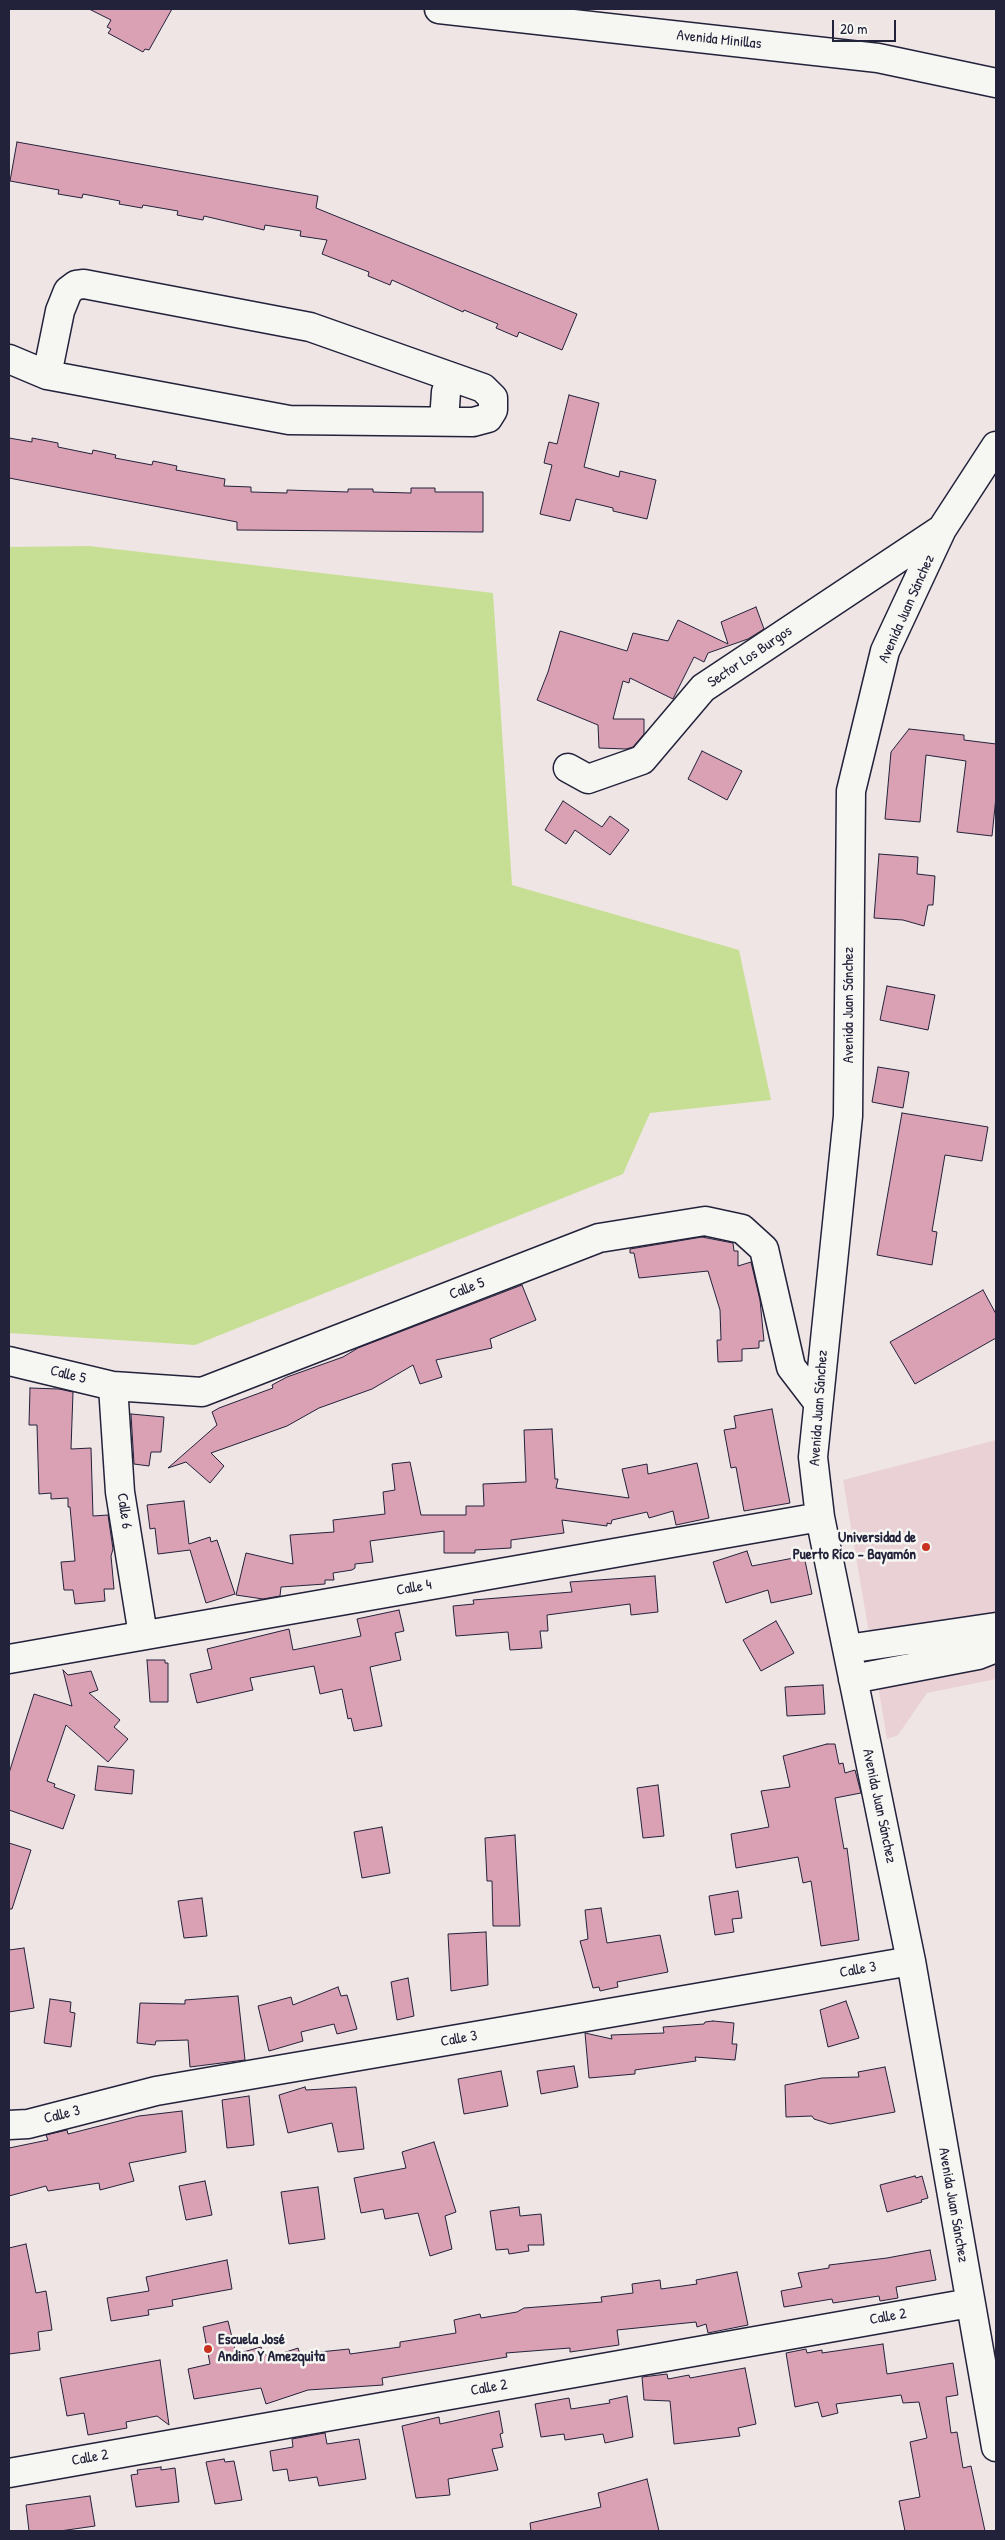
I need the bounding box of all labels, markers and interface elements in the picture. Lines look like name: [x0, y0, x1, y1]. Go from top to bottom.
scale bar: [835, 10, 899, 42]
text: 20 m: [840, 18, 867, 39]
street label: Avenida Minillas: [676, 27, 762, 53]
street label: Avenida Juan Sánchez: [875, 552, 939, 666]
street label: Sector Los Burgos: [704, 622, 796, 692]
street label: Avenida Juan Sánchez: [840, 947, 858, 1063]
street label: Calle 5: [447, 1274, 487, 1304]
street label: Avenida Juan Sánchez: [806, 1349, 832, 1467]
street label: Calle 5: [48, 1362, 88, 1388]
street label: Calle 6: [113, 1492, 135, 1530]
place label: Universidad de Puerto Rico - Bayamón: [793, 1529, 916, 1564]
marker: Universidad de Puerto Rico - Bayamón: [920, 1541, 932, 1553]
street label: Calle 4: [395, 1576, 433, 1600]
street label: Avenida Juan Sánchez: [858, 1747, 900, 1865]
street label: Calle 3: [838, 1958, 878, 1982]
street label: Calle 3: [439, 2027, 479, 2051]
street label: Calle 3: [42, 2102, 82, 2128]
street label: Avenida Juan Sánchez: [934, 2146, 972, 2264]
street label: Calle 2: [868, 2305, 908, 2329]
place label: Escuela José Andino Y Amezquita: [218, 2331, 325, 2366]
marker: Escuela José Andino Y Amezquita: [202, 2343, 214, 2355]
street label: Calle 2: [469, 2376, 509, 2400]
street label: Calle 2: [70, 2446, 110, 2470]

